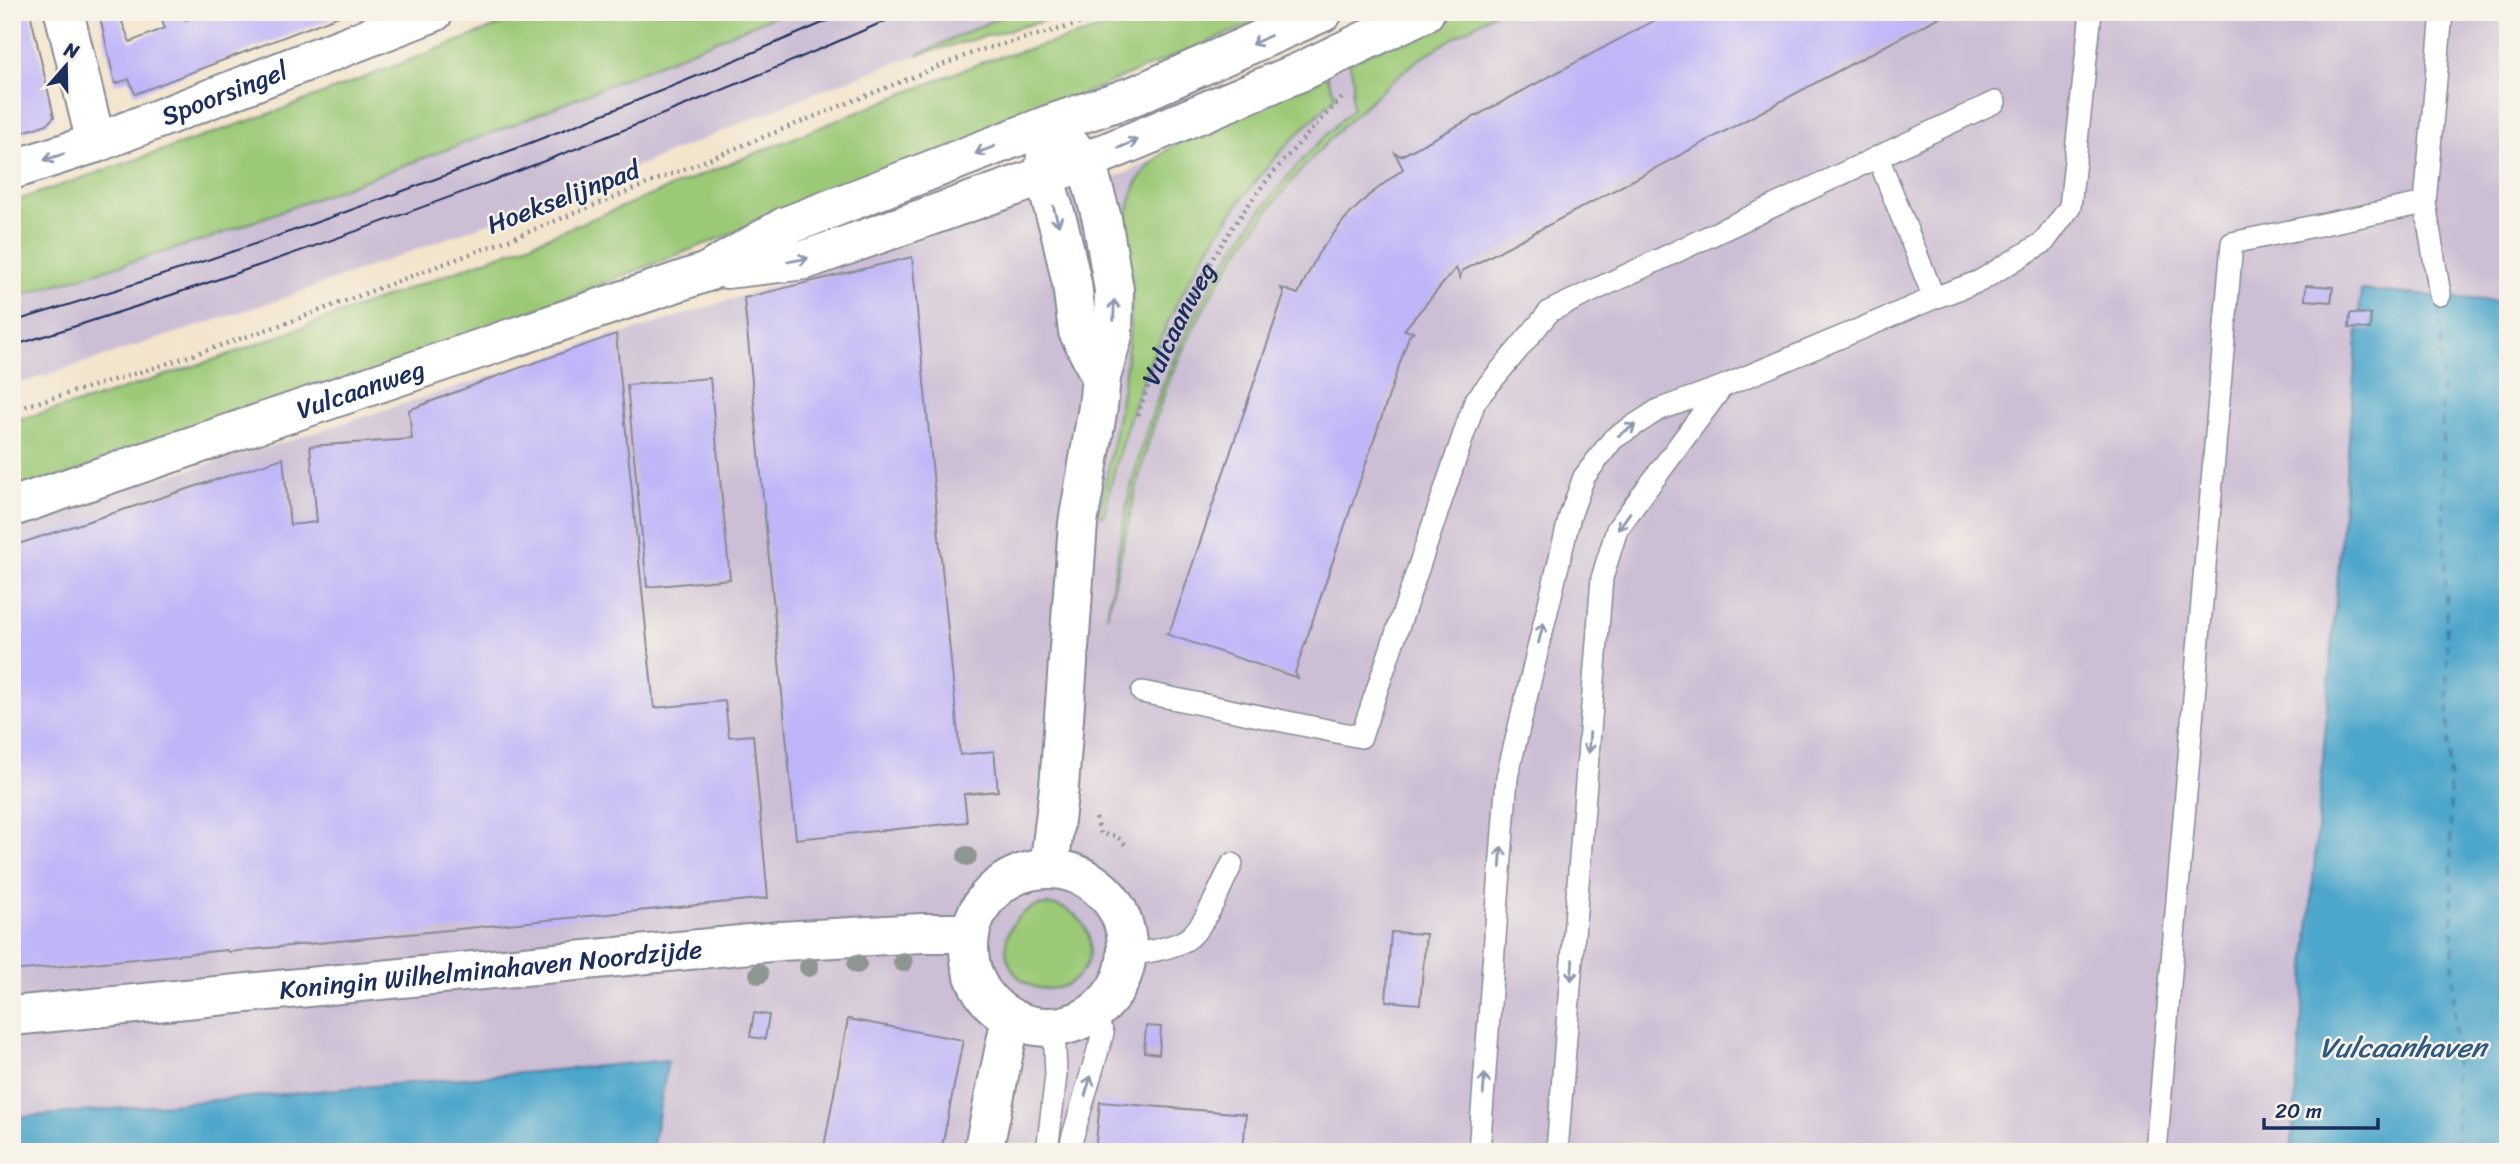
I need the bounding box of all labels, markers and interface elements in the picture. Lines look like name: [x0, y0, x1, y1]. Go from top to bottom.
north arrow: [32, 32, 102, 102]
text: N: [59, 32, 84, 69]
one-way arrow: [1251, 34, 1272, 48]
street label: Spoorsingel: [154, 48, 295, 139]
one-way arrow: [1117, 137, 1139, 150]
one-way arrow: [974, 144, 996, 157]
street label: Hoekselijnpad: [480, 146, 648, 247]
one-way arrow: [43, 151, 65, 164]
one-way arrow: [1050, 204, 1063, 227]
one-way arrow: [786, 252, 809, 266]
street label: Vulcaanweg: [1128, 253, 1229, 392]
one-way arrow: [1107, 299, 1121, 322]
street label: Vulcaanweg: [290, 346, 431, 432]
one-way arrow: [1617, 422, 1637, 436]
one-way arrow: [1617, 511, 1631, 530]
one-way arrow: [1535, 623, 1548, 645]
one-way arrow: [1583, 732, 1596, 755]
one-way arrow: [1495, 846, 1508, 869]
street label: Koningin Wilhelminahaven Noordzijde: [277, 926, 704, 1013]
one-way arrow: [1565, 958, 1578, 981]
water label: Vulcaanhaven: [2320, 1023, 2489, 1072]
one-way arrow: [1478, 1073, 1491, 1095]
one-way arrow: [1082, 1075, 1095, 1097]
scale bar: [2264, 1087, 2378, 1131]
text: 20 m: [2275, 1092, 2322, 1130]

